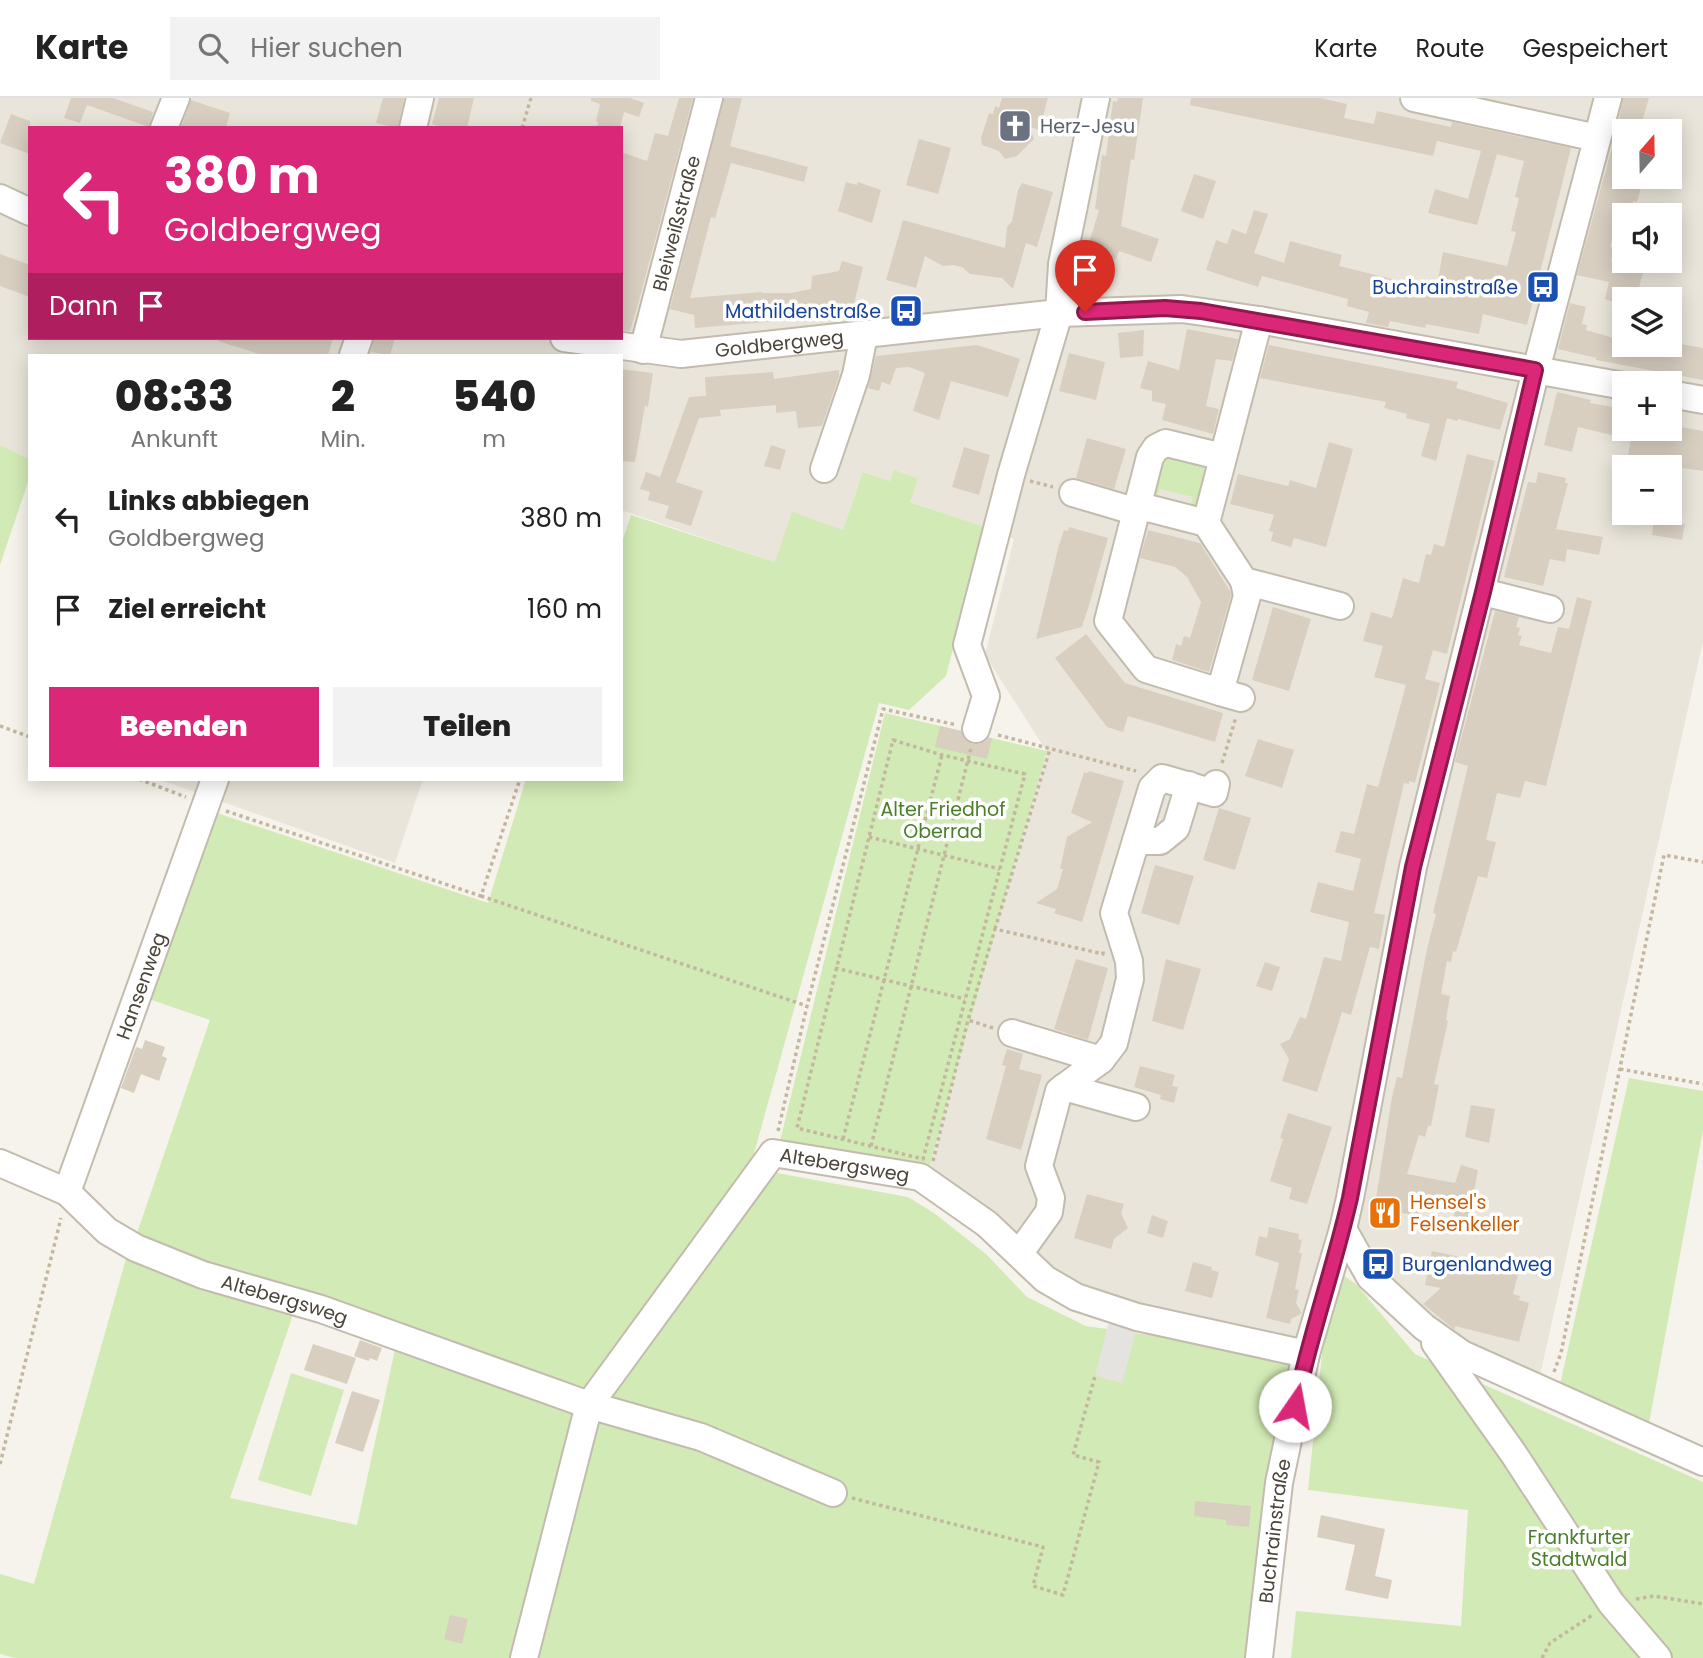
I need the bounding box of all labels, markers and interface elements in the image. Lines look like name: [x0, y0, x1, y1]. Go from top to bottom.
search box: [170, 17, 660, 80]
text: Karte: [35, 24, 128, 71]
icon: search: [194, 29, 232, 67]
text: Hier suchen: [250, 30, 403, 66]
text: Karte: [1314, 32, 1377, 65]
text: Route: [1415, 32, 1484, 65]
text: Gespeichert: [1522, 32, 1668, 65]
church icon: Herz-Jesu: [996, 107, 1034, 145]
place label: Herz-Jesu: [1040, 113, 1135, 140]
north arrow: [1612, 119, 1682, 189]
map controls: [1612, 119, 1682, 525]
text: 380 m: [164, 142, 320, 210]
street label: Bleiweißstraße: [646, 153, 707, 294]
icon: left: [49, 154, 140, 245]
button: sound: [1612, 203, 1682, 273]
text: Goldbergweg: [164, 207, 382, 252]
pin: [1055, 240, 1115, 312]
icon: arrive: [1066, 251, 1104, 289]
bus stop icon: Buchrainstraße: [1524, 268, 1562, 306]
place label: Buchrainstraße: [1372, 274, 1518, 301]
icon: arrive: [132, 287, 170, 325]
button: layers: [1612, 287, 1682, 357]
text: Dann: [49, 288, 118, 324]
bus stop icon: Mathildenstraße: [887, 292, 925, 330]
place label: Mathildenstraße: [725, 298, 881, 325]
street label: Goldbergweg: [714, 323, 845, 364]
text: 08:33: [115, 367, 234, 426]
text: 2: [331, 367, 355, 426]
text: 540: [452, 367, 536, 426]
button: +: [1612, 371, 1682, 441]
text: Ankunft: [130, 423, 218, 455]
text: Min.: [320, 423, 365, 455]
text: m: [482, 423, 506, 455]
button: −: [1612, 455, 1682, 525]
text: Links abbiegen: [108, 483, 310, 519]
icon: left: [49, 500, 87, 538]
text: 380 m: [520, 500, 602, 536]
text: Goldbergweg: [108, 522, 264, 554]
icon: arrive: [49, 591, 87, 629]
text: Ziel erreicht: [108, 591, 266, 627]
text: 160 m: [527, 591, 602, 627]
button: Beenden: [49, 687, 319, 767]
button: Teilen: [333, 687, 602, 767]
park label: Alter Friedhof Oberrad: [881, 796, 1005, 845]
street label: Hansenweg: [110, 929, 173, 1043]
street label: Altebergsweg: [778, 1141, 912, 1189]
place label: Hensel's Felsenkeller: [1410, 1189, 1520, 1238]
restaurant icon: Hensel's Felsenkeller: [1366, 1194, 1404, 1232]
bus stop icon: Burgenlandweg: [1359, 1245, 1397, 1283]
place label: Burgenlandweg: [1402, 1251, 1552, 1278]
street label: Altebergsweg: [218, 1268, 352, 1332]
position arrow: [1258, 1369, 1332, 1443]
street label: Buchrainstraße: [1252, 1456, 1298, 1605]
park label: Frankfurter Stadtwald: [1528, 1524, 1630, 1573]

